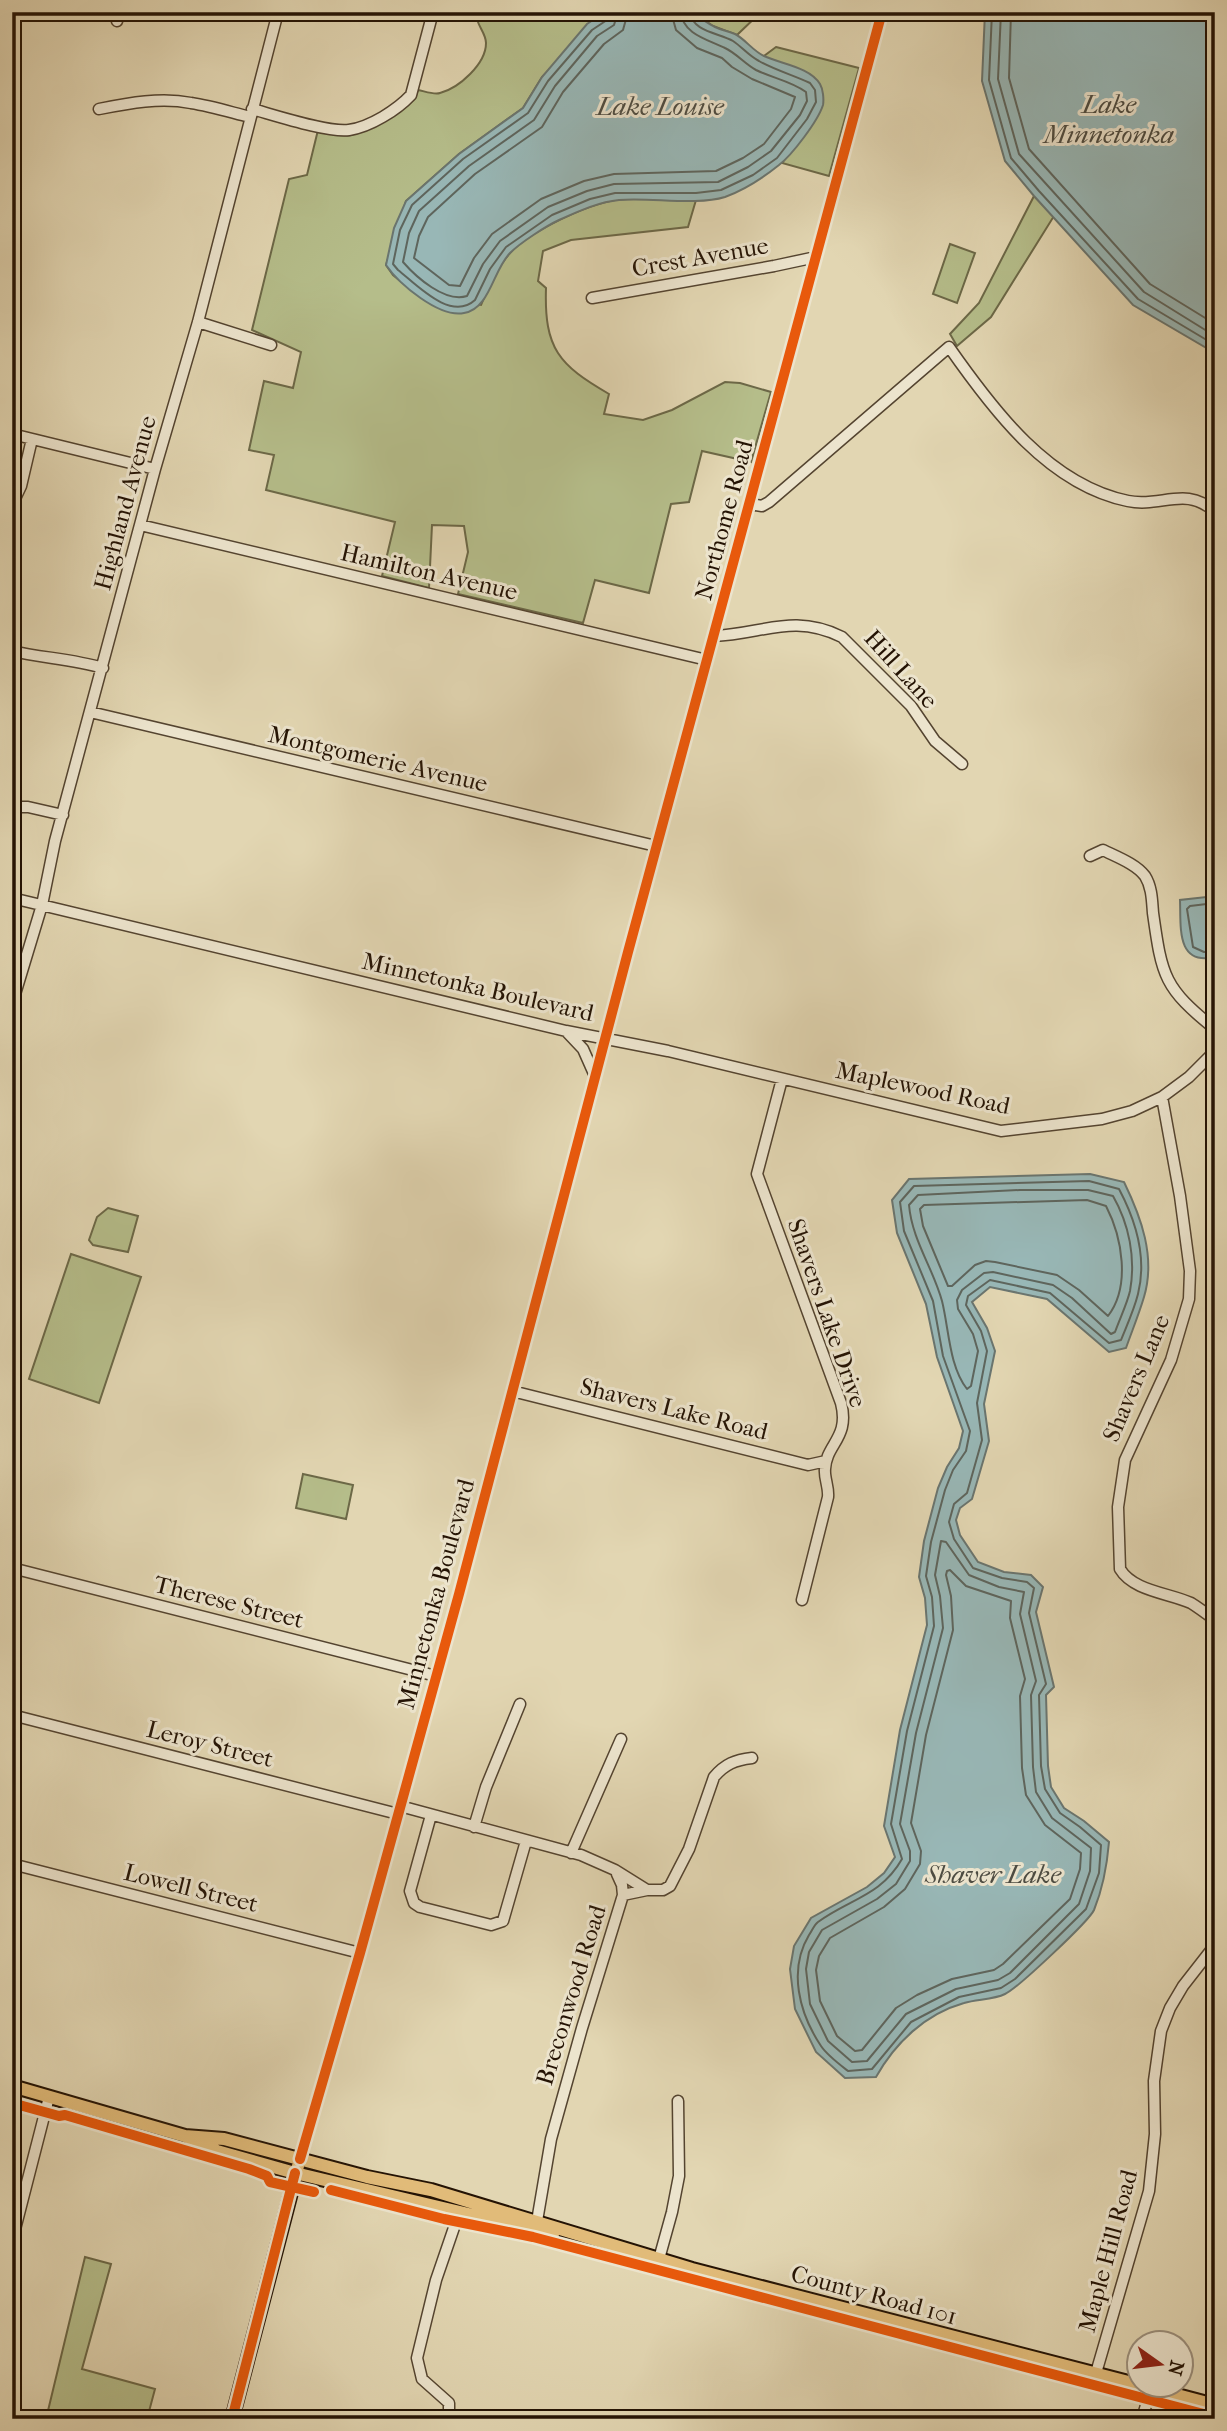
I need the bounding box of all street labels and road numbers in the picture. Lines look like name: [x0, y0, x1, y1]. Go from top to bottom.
street label: Crest Avenue: [630, 231, 771, 283]
street label: Highland Avenue: [88, 413, 162, 593]
street label: Northome Road: [689, 436, 759, 603]
street label: Hamilton Avenue: [338, 538, 520, 606]
street label: Hill Lane: [859, 624, 944, 714]
street label: Montgomerie Avenue: [266, 720, 490, 798]
street label: Minnetonka Boulevard: [359, 947, 597, 1027]
street label: Maplewood Road: [833, 1056, 1014, 1120]
street label: Shavers Lake Drive: [782, 1215, 872, 1411]
street label: Shavers Lane: [1097, 1310, 1175, 1446]
street label: Shavers Lake Road: [577, 1372, 772, 1446]
street label: Minnetonka Boulevard: [392, 1475, 480, 1712]
street label: Therese Street: [151, 1570, 307, 1634]
street label: Leroy Street: [144, 1715, 276, 1773]
street label: Lowell Street: [121, 1858, 261, 1918]
street label: Breconwood Road: [530, 1901, 612, 2088]
street label: Maple Hill Road: [1073, 2166, 1143, 2335]
street label: County Road 101: [788, 2259, 960, 2331]

